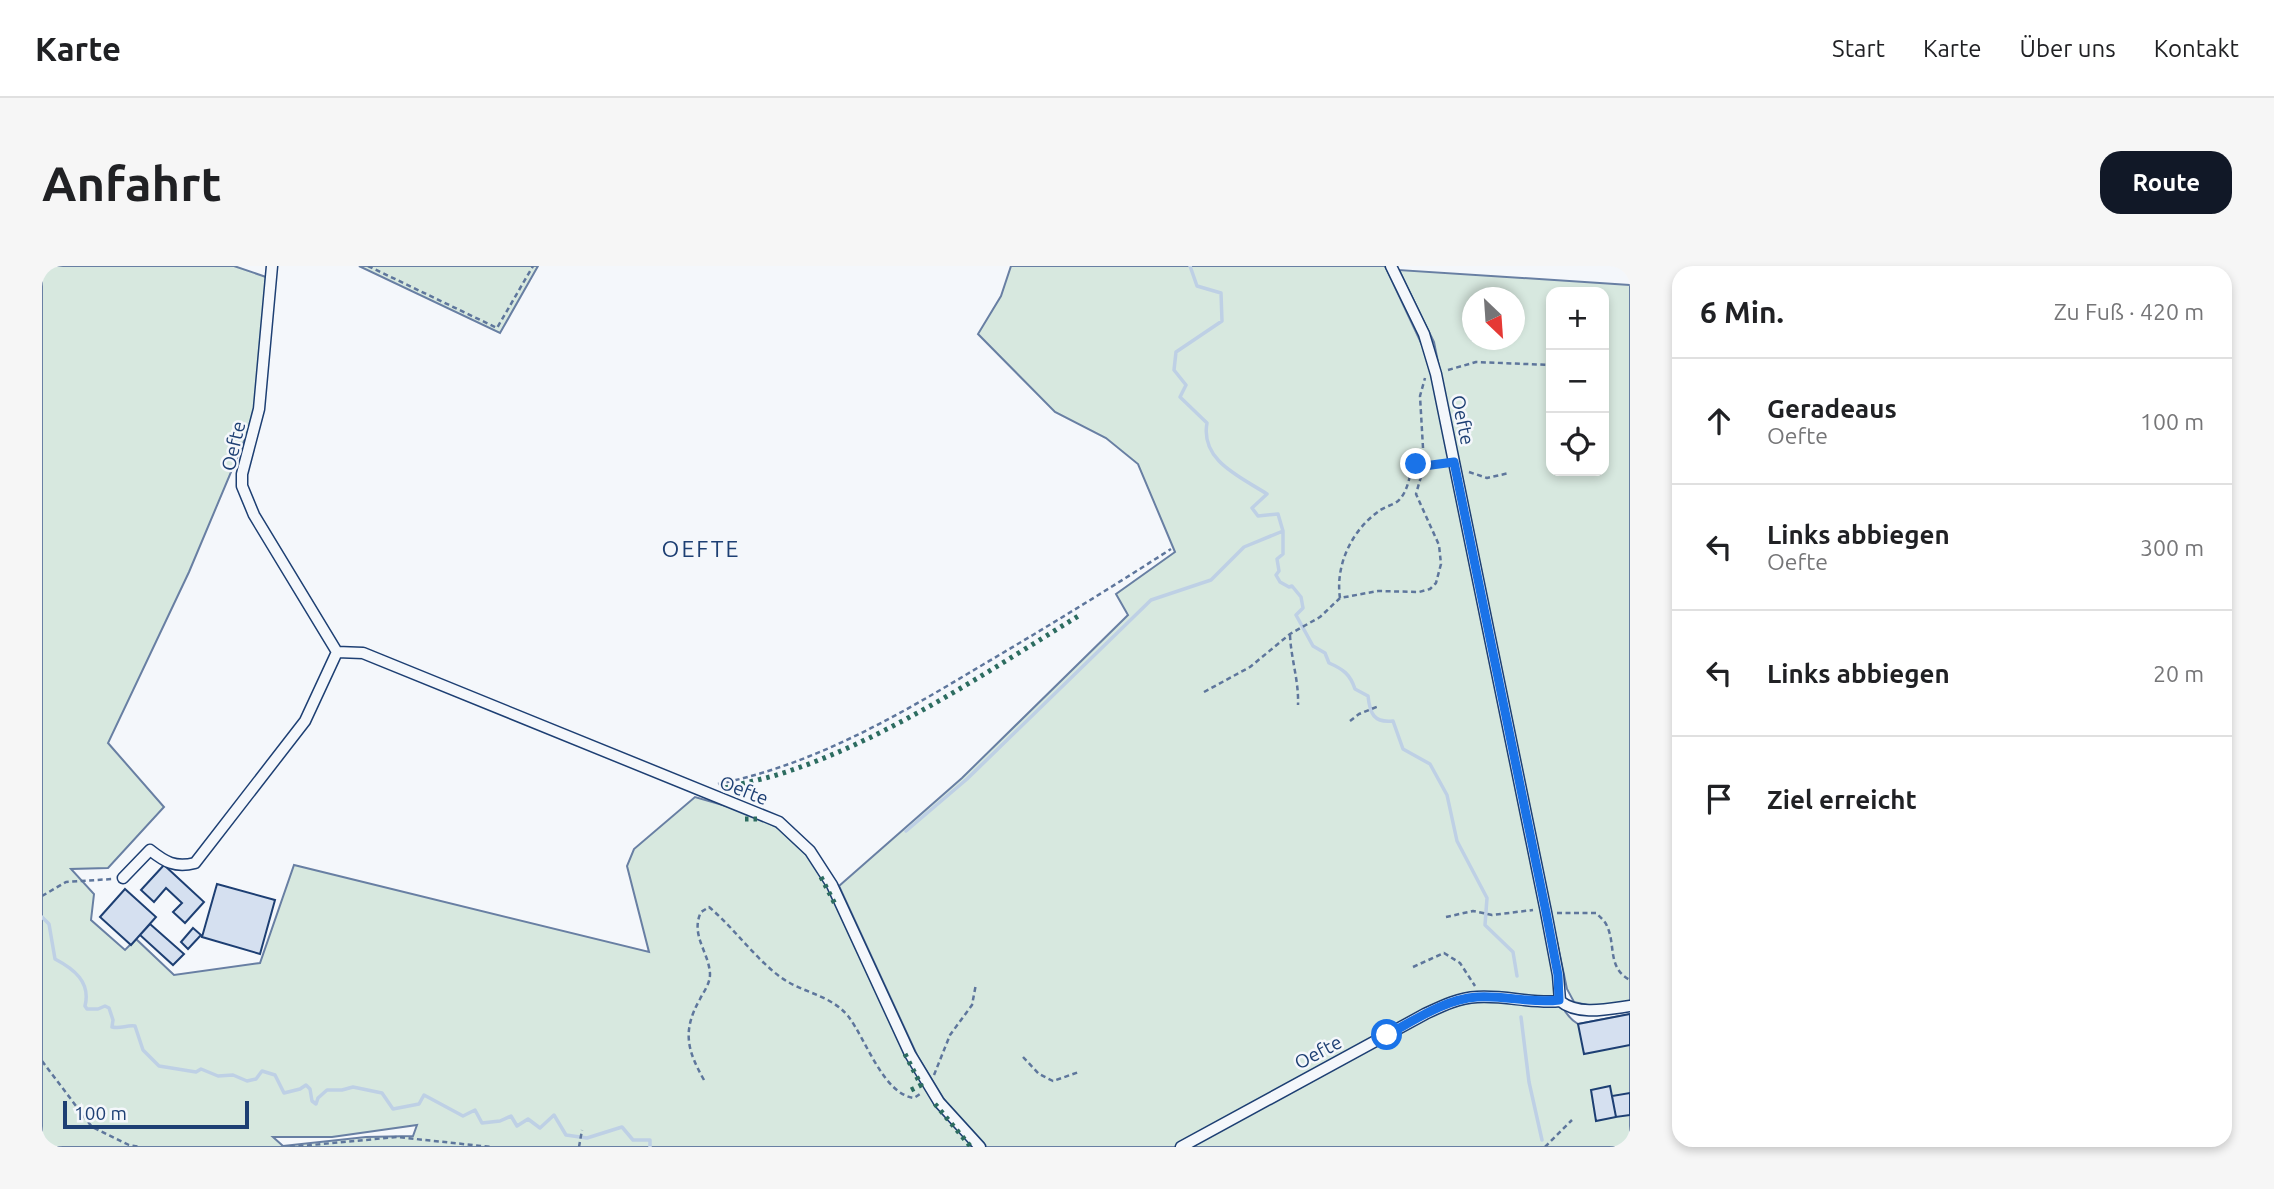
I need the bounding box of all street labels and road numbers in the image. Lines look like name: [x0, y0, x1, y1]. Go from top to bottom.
street label: Oefte: [1447, 393, 1479, 447]
street label: Oefte: [217, 419, 249, 473]
street label: Oefte: [717, 771, 771, 809]
street label: Oefte: [1291, 1030, 1345, 1074]

